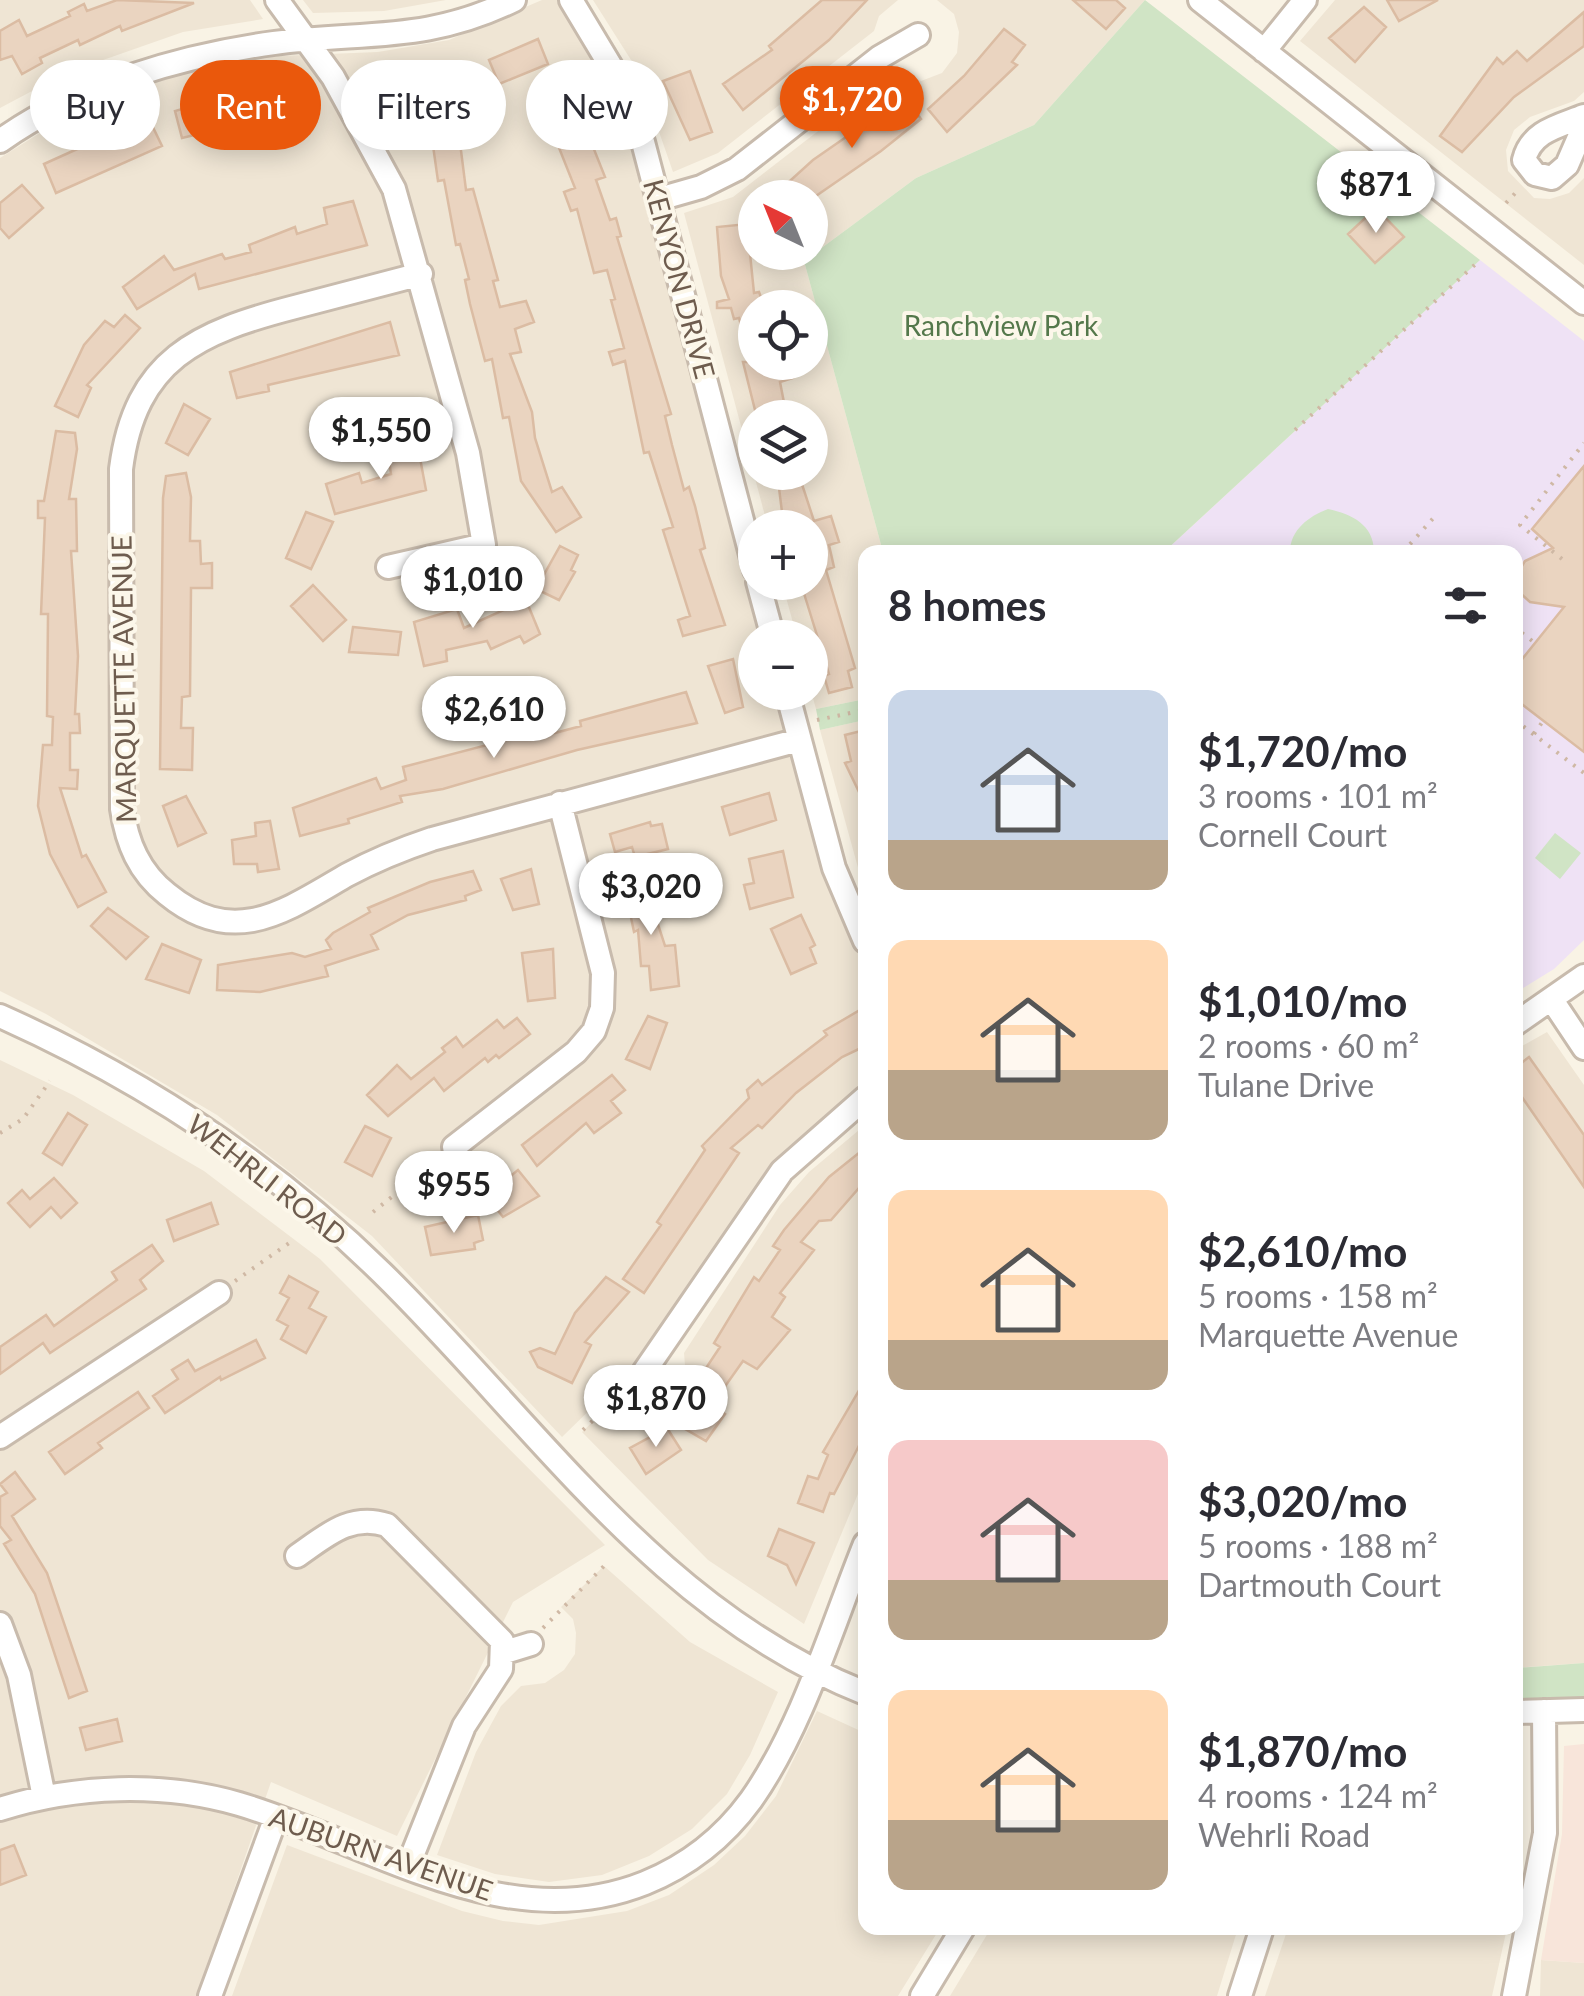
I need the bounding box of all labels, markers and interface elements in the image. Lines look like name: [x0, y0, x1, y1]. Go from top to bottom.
chip: Buy: [30, 60, 160, 150]
chip: Rent: [180, 60, 321, 150]
chip: Filters: [341, 60, 506, 150]
chip: New: [526, 60, 668, 150]
pin: $1,720: [771, 66, 933, 151]
text: $1,720: [802, 79, 902, 118]
pin: $871: [1317, 151, 1435, 236]
text: $871: [1339, 164, 1413, 203]
street label: KENYON DRIVE: [637, 175, 723, 382]
north arrow: [738, 180, 828, 270]
map controls: [738, 180, 828, 710]
button: locate: [738, 290, 828, 380]
park label: Ranchview Park: [904, 308, 1099, 342]
pin: $1,550: [300, 397, 462, 482]
button: layers: [738, 400, 828, 490]
text: $1,550: [331, 410, 431, 449]
button: +: [738, 510, 828, 600]
street label: MARQUETTE AVENUE: [103, 535, 143, 823]
pin: $1,010: [392, 546, 554, 631]
text: $1,010: [423, 559, 523, 598]
icon: filters: [1438, 578, 1493, 633]
text: 8 homes: [888, 580, 1046, 630]
button: −: [738, 620, 828, 710]
pin: $2,610: [413, 676, 575, 761]
text: $2,610: [444, 689, 544, 728]
text: $1,720/mo: [1198, 726, 1407, 776]
icon: home: [968, 730, 1088, 850]
text: 3 rooms · 101 m²: [1198, 776, 1438, 815]
text: Cornell Court: [1198, 815, 1387, 854]
pin: $3,020: [570, 853, 732, 938]
text: $3,020: [601, 866, 701, 905]
text: $1,010/mo: [1198, 976, 1407, 1026]
icon: home: [968, 980, 1088, 1100]
text: 2 rooms · 60 m²: [1198, 1026, 1419, 1065]
text: Tulane Drive: [1198, 1065, 1374, 1104]
street label: WEHRLI ROAD: [181, 1106, 354, 1252]
pin: $955: [395, 1151, 513, 1236]
text: $955: [417, 1164, 491, 1203]
text: $2,610/mo: [1198, 1226, 1407, 1276]
icon: home: [968, 1230, 1088, 1350]
text: 5 rooms · 158 m²: [1198, 1276, 1438, 1315]
text: Marquette Avenue: [1198, 1315, 1458, 1354]
pin: $1,870: [575, 1365, 737, 1450]
text: $1,870: [606, 1378, 706, 1417]
text: $3,020/mo: [1198, 1476, 1407, 1526]
icon: home: [968, 1480, 1088, 1600]
text: 5 rooms · 188 m²: [1198, 1526, 1438, 1565]
text: Dartmouth Court: [1198, 1565, 1441, 1604]
text: $1,870/mo: [1198, 1726, 1407, 1776]
icon: home: [968, 1730, 1088, 1850]
text: 4 rooms · 124 m²: [1198, 1776, 1438, 1815]
street label: AUBURN AVENUE: [265, 1799, 497, 1907]
text: Wehrli Road: [1198, 1815, 1370, 1854]

